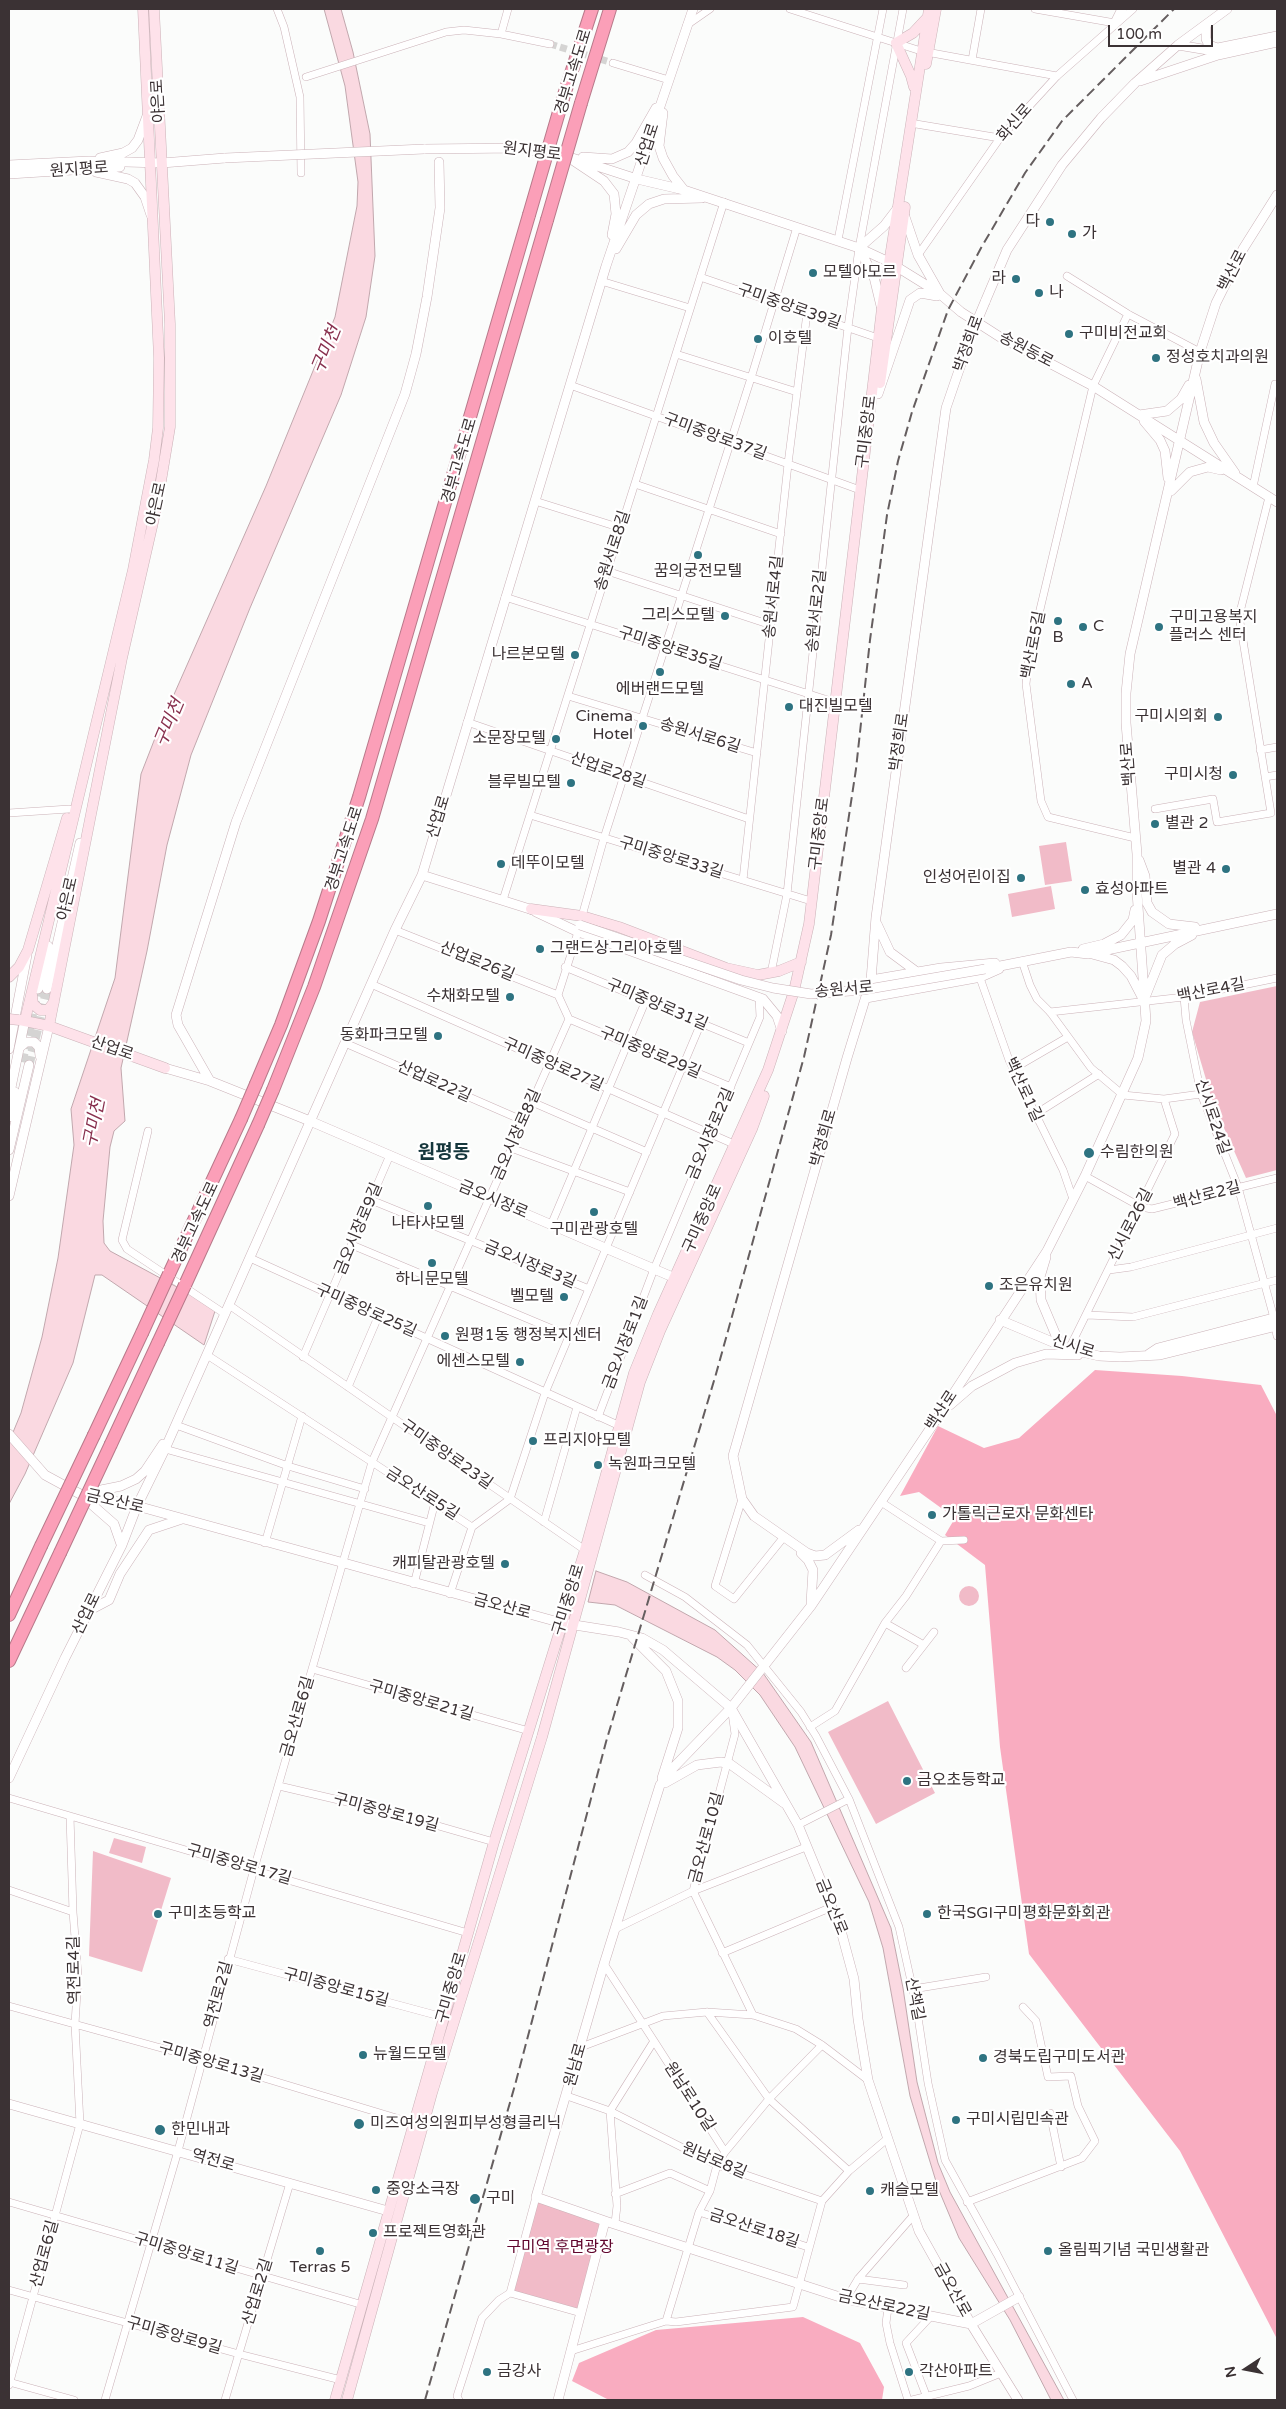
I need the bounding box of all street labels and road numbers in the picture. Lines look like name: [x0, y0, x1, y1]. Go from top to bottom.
street label: 경부고속도로: [552, 27, 596, 117]
street label: 야은로: [148, 78, 170, 124]
street label: 화신로: [993, 100, 1037, 146]
street label: 산업로: [632, 121, 664, 169]
street label: 원지평로: [502, 139, 562, 165]
street label: 원지평로: [49, 158, 109, 182]
street label: 백산로: [1214, 247, 1252, 295]
street label: 구미중앙로39길: [735, 280, 843, 334]
street label: 박정희로: [950, 313, 988, 375]
street label: 송원동로: [995, 328, 1057, 372]
street label: 구미중앙로: [853, 394, 881, 470]
street label: 구미중앙로37길: [661, 409, 769, 465]
street label: 경부고속도로: [439, 416, 481, 506]
street label: 야은로: [143, 480, 171, 528]
street label: 송원서로8길: [591, 508, 635, 594]
street label: 송원서로4길: [760, 554, 788, 640]
street label: 송원서로2길: [803, 568, 831, 654]
street label: 백산로5길: [1018, 609, 1050, 681]
street label: 구미중앙로35길: [615, 623, 725, 675]
street label: 박정희로: [886, 712, 914, 772]
street label: 송원서로6길: [657, 715, 743, 757]
street label: 백산로: [1118, 741, 1140, 787]
street label: 산업로28길: [568, 749, 648, 793]
street label: 산업로: [423, 793, 455, 841]
street label: 구미중앙로: [806, 796, 834, 872]
street label: 경부고속도로: [322, 804, 368, 894]
street label: 구미중앙로33길: [616, 833, 726, 883]
street label: 야은로: [54, 875, 82, 923]
street label: 산업로26길: [437, 938, 517, 986]
street label: 구미중앙로31길: [603, 975, 711, 1035]
street label: 백산로4길: [1175, 975, 1247, 1007]
street label: 송원서로: [814, 978, 874, 1002]
street label: 구미중앙로29길: [596, 1023, 704, 1083]
street label: 산업로: [88, 1033, 136, 1065]
street label: 구미중앙로27길: [500, 1034, 606, 1096]
street label: 백산로1길: [1000, 1055, 1046, 1125]
street label: 산업로22길: [394, 1057, 474, 1107]
street label: 신시로24길: [1190, 1077, 1234, 1157]
street label: 금오시장로2길: [683, 1085, 739, 1183]
street label: 금오시장로8길: [488, 1086, 546, 1184]
street label: 박정희로: [807, 1107, 841, 1169]
street label: 금오시장로: [455, 1177, 531, 1223]
street label: 백산로2길: [1171, 1178, 1243, 1214]
street label: 경부고속도로: [169, 1179, 223, 1267]
street label: 금오시장로9길: [331, 1180, 387, 1278]
street label: 구미중앙로: [679, 1181, 727, 1257]
street label: 신시로26길: [1105, 1185, 1157, 1265]
street label: 금오시장로3길: [481, 1237, 579, 1293]
street label: 구미중앙로25길: [313, 1280, 419, 1342]
street label: 금오시장로1길: [599, 1294, 653, 1392]
street label: 신시로: [1049, 1331, 1097, 1363]
street label: 백산로: [922, 1387, 962, 1435]
street label: 구미중앙로23길: [396, 1416, 496, 1494]
street label: 금오산로5길: [382, 1463, 462, 1525]
street label: 금오산로: [84, 1486, 146, 1518]
street label: 구미중앙로: [549, 1562, 589, 1638]
street label: 산업로: [69, 1590, 105, 1638]
street label: 금오산로: [471, 1590, 533, 1624]
street label: 금오산로6길: [277, 1674, 319, 1760]
street label: 구미중앙로21길: [366, 1677, 476, 1725]
street label: 구미중앙로19길: [331, 1790, 441, 1836]
street label: 금오산로10길: [686, 1790, 728, 1886]
street label: 구미중앙로17길: [184, 1841, 294, 1889]
street label: 금오산로: [811, 1876, 851, 1938]
street label: 역전로4길: [65, 1935, 85, 2005]
street label: 구미중앙로: [433, 1950, 471, 2026]
street label: 역전로2길: [201, 1959, 237, 2031]
street label: 구미중앙로15길: [281, 1965, 391, 2011]
street label: 산책길: [900, 1975, 928, 2023]
street label: 구미중앙로13길: [156, 2039, 266, 2087]
street label: 원남로: [561, 2041, 591, 2089]
street label: 원남로10길: [659, 2059, 719, 2135]
street label: 원남로8길: [679, 2139, 749, 2183]
street label: 역전로: [189, 2146, 237, 2176]
street label: 금오산로18길: [706, 2205, 802, 2253]
street label: 산업로6길: [27, 2218, 63, 2290]
street label: 구미중앙로11길: [131, 2229, 241, 2279]
street label: 산업로2길: [239, 2256, 277, 2328]
street label: 금오산로: [929, 2260, 975, 2320]
street label: 금오산로22길: [836, 2287, 932, 2325]
street label: 구미중앙로9길: [124, 2313, 224, 2359]

